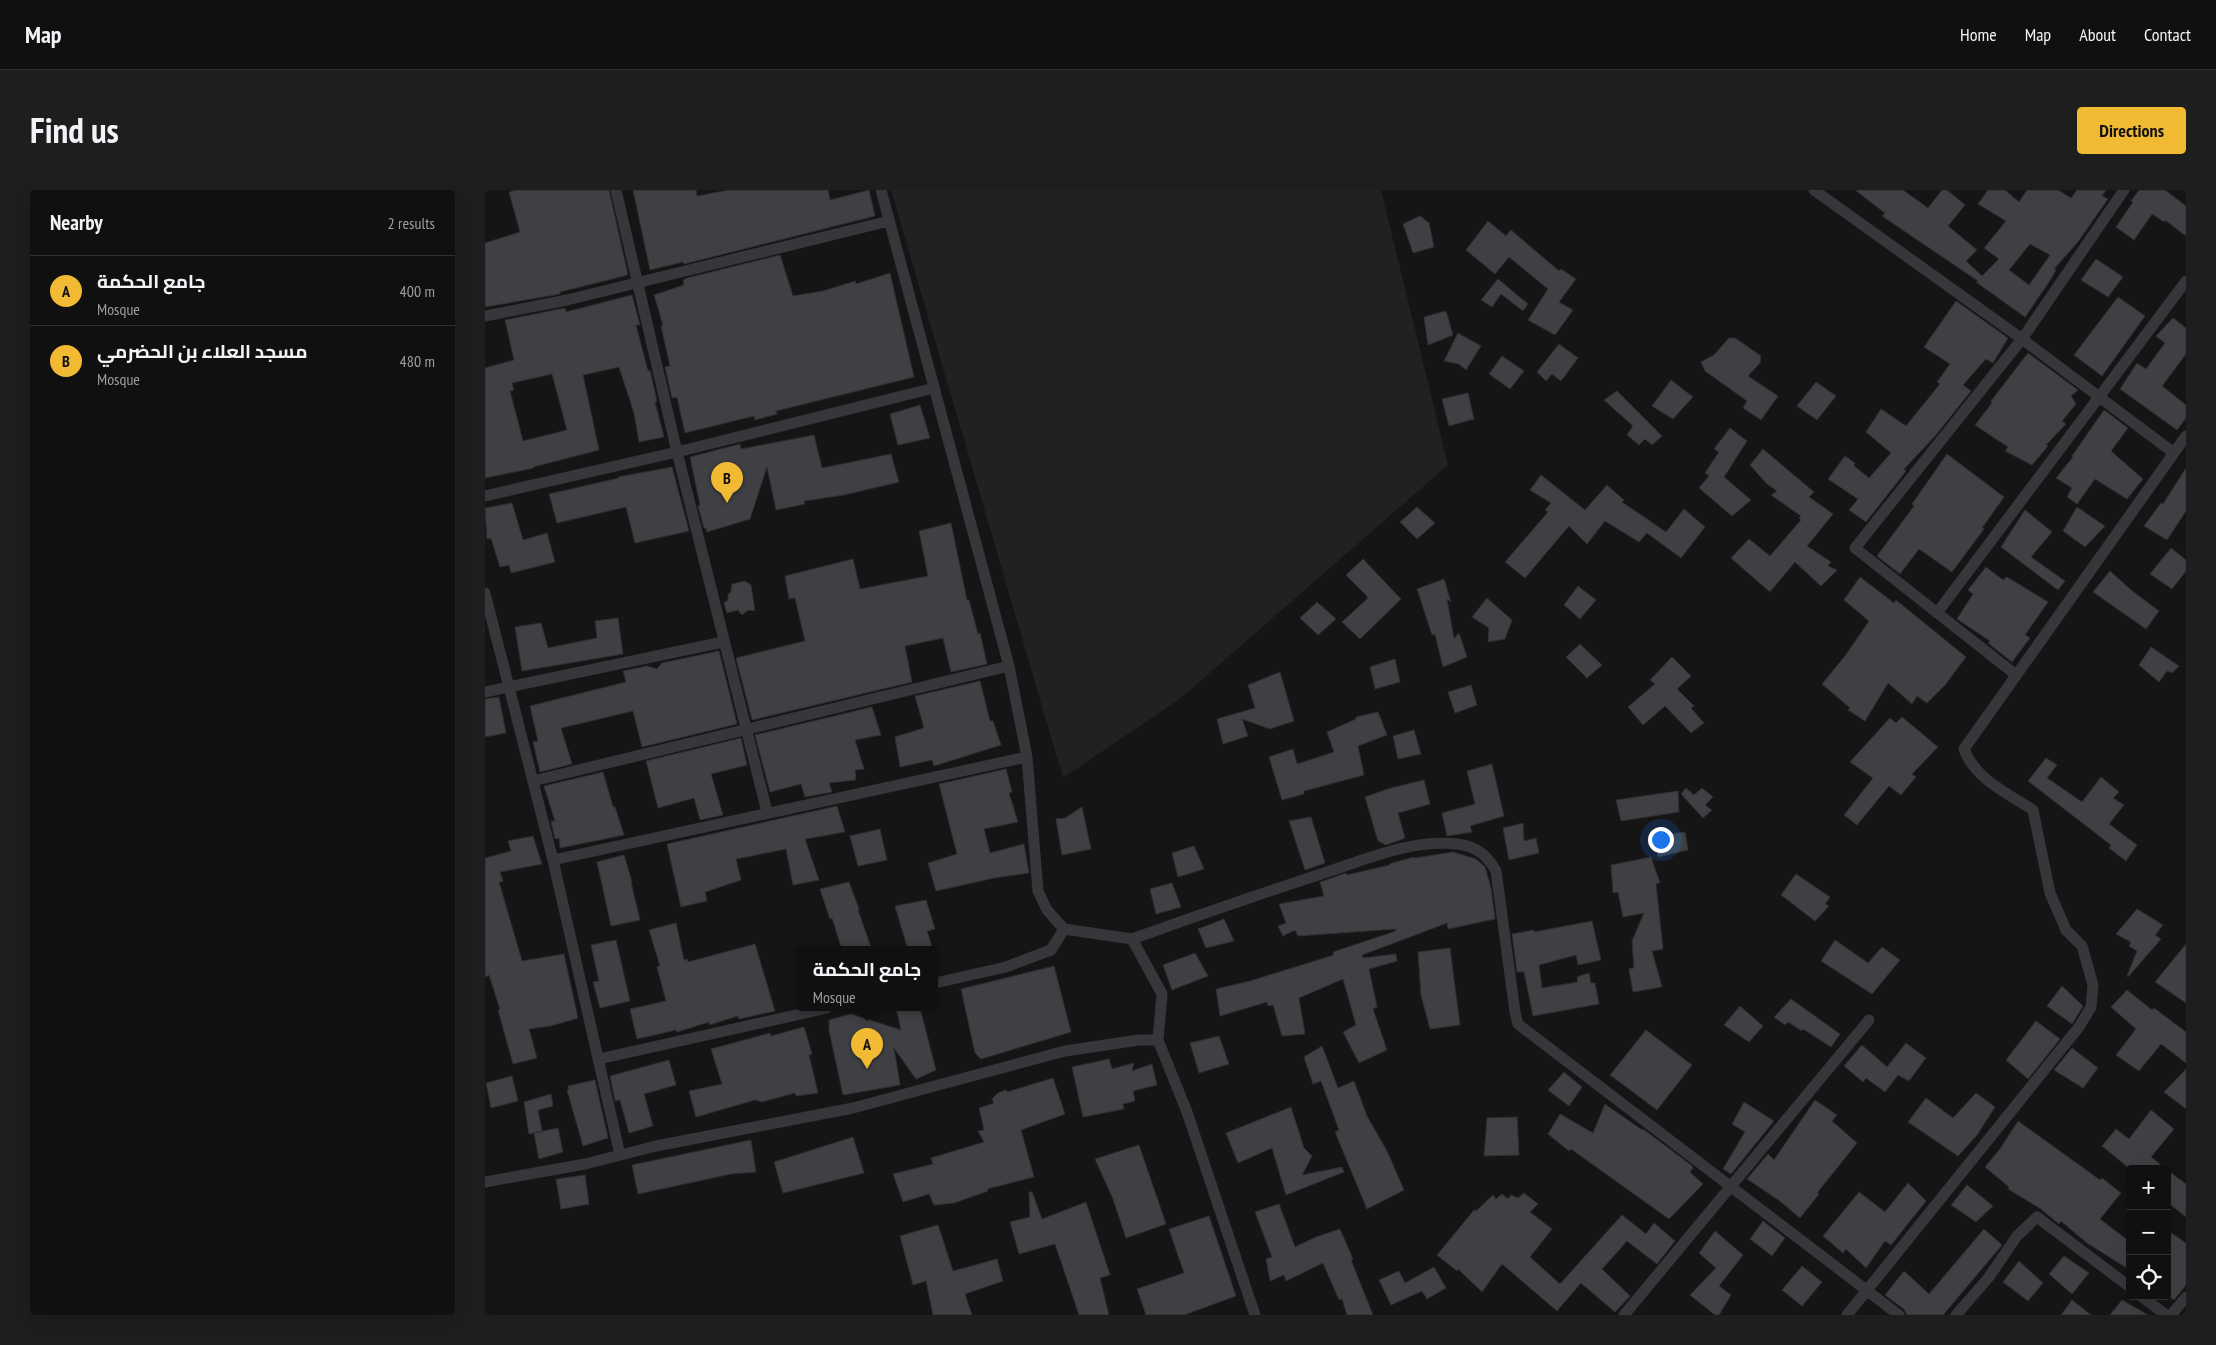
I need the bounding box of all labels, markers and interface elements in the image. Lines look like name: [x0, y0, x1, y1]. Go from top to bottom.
text: Map: [25, 19, 62, 50]
text: Home: [1960, 23, 1997, 46]
text: Map: [2025, 23, 2051, 46]
text: About: [2079, 23, 2116, 46]
text: Contact: [2144, 23, 2191, 46]
text: Find us: [30, 107, 119, 153]
button: Directions: [2077, 107, 2186, 154]
text: Nearby: [50, 209, 103, 236]
text: 2 results: [388, 213, 435, 233]
text: جامع الحكمة: [97, 269, 206, 293]
text: A: [62, 281, 70, 301]
text: 400 m: [400, 281, 435, 301]
text: Mosque: [97, 299, 140, 319]
text: مسجد العلاء بن الحضرمي: [97, 339, 308, 363]
text: B: [62, 351, 70, 371]
text: 480 m: [400, 351, 435, 371]
text: Mosque: [97, 369, 140, 389]
pin: B: [711, 462, 743, 503]
your location: [1648, 827, 1674, 853]
popup: [796, 946, 938, 1011]
text: جامع الحكمة: [813, 957, 921, 981]
text: Mosque: [813, 987, 856, 1007]
pin: A: [851, 1028, 883, 1069]
map controls: [2126, 1165, 2171, 1300]
button: +: [2126, 1165, 2171, 1210]
button: −: [2126, 1210, 2171, 1255]
button: locate: [2126, 1255, 2171, 1300]

